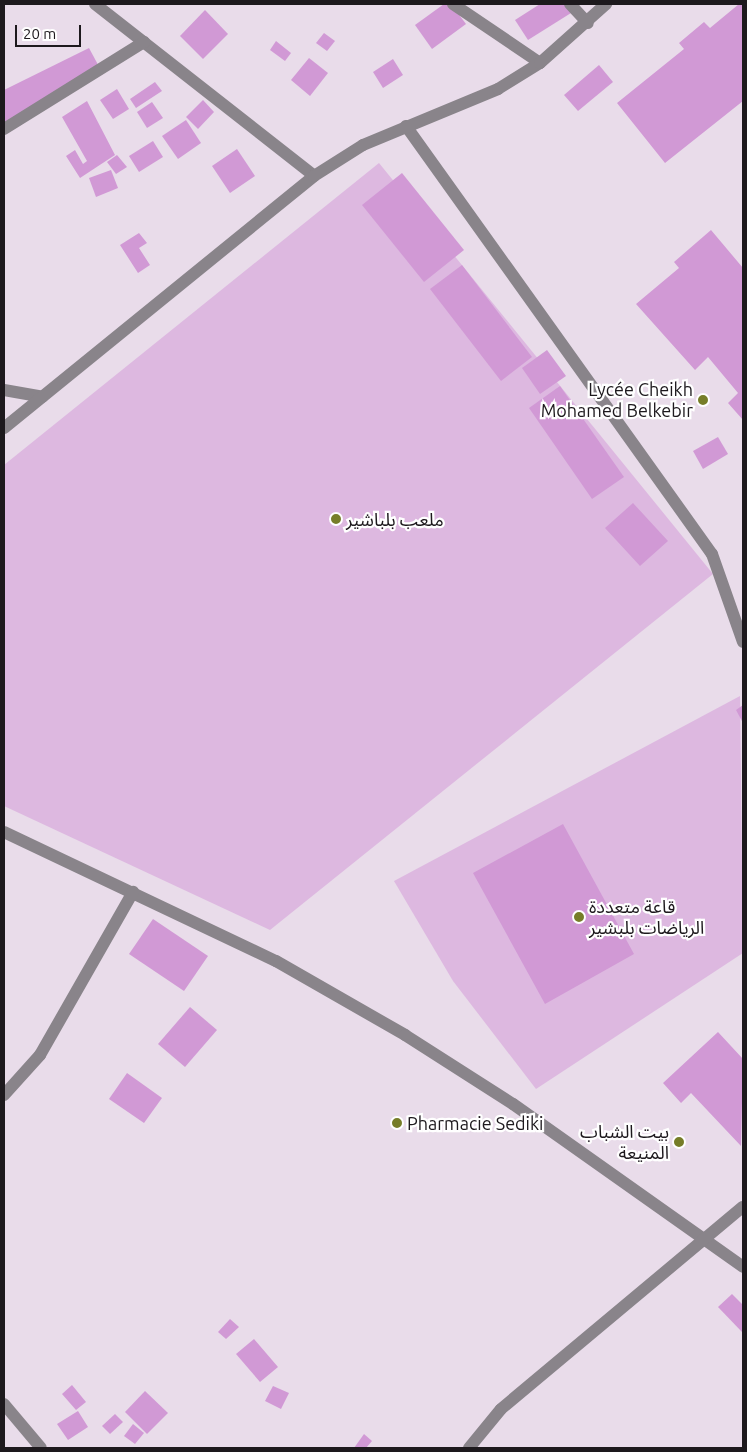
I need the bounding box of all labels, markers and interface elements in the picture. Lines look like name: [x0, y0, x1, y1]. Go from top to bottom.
scale bar: [18, 15, 84, 47]
text: 20 m: [23, 25, 56, 42]
place label: Lycée Cheikh Mohamed Belkebir: [541, 379, 693, 422]
marker: Lycée Cheikh Mohamed Belkebir: [697, 394, 709, 406]
place label: ملعب بلباشير: [346, 508, 444, 530]
marker: ملعب بلباشير: [330, 513, 342, 525]
place label: قاعة متعددة الرياضات بلبشير: [589, 896, 704, 939]
marker: قاعة متعددة الرياضات بلبشير: [573, 911, 585, 923]
place label: Pharmacie Sediki: [407, 1112, 543, 1134]
marker: Pharmacie Sediki: [391, 1117, 403, 1129]
place label: بيت الشباب المنيعة: [580, 1121, 669, 1164]
marker: بيت الشباب المنيعة: [673, 1136, 685, 1148]

